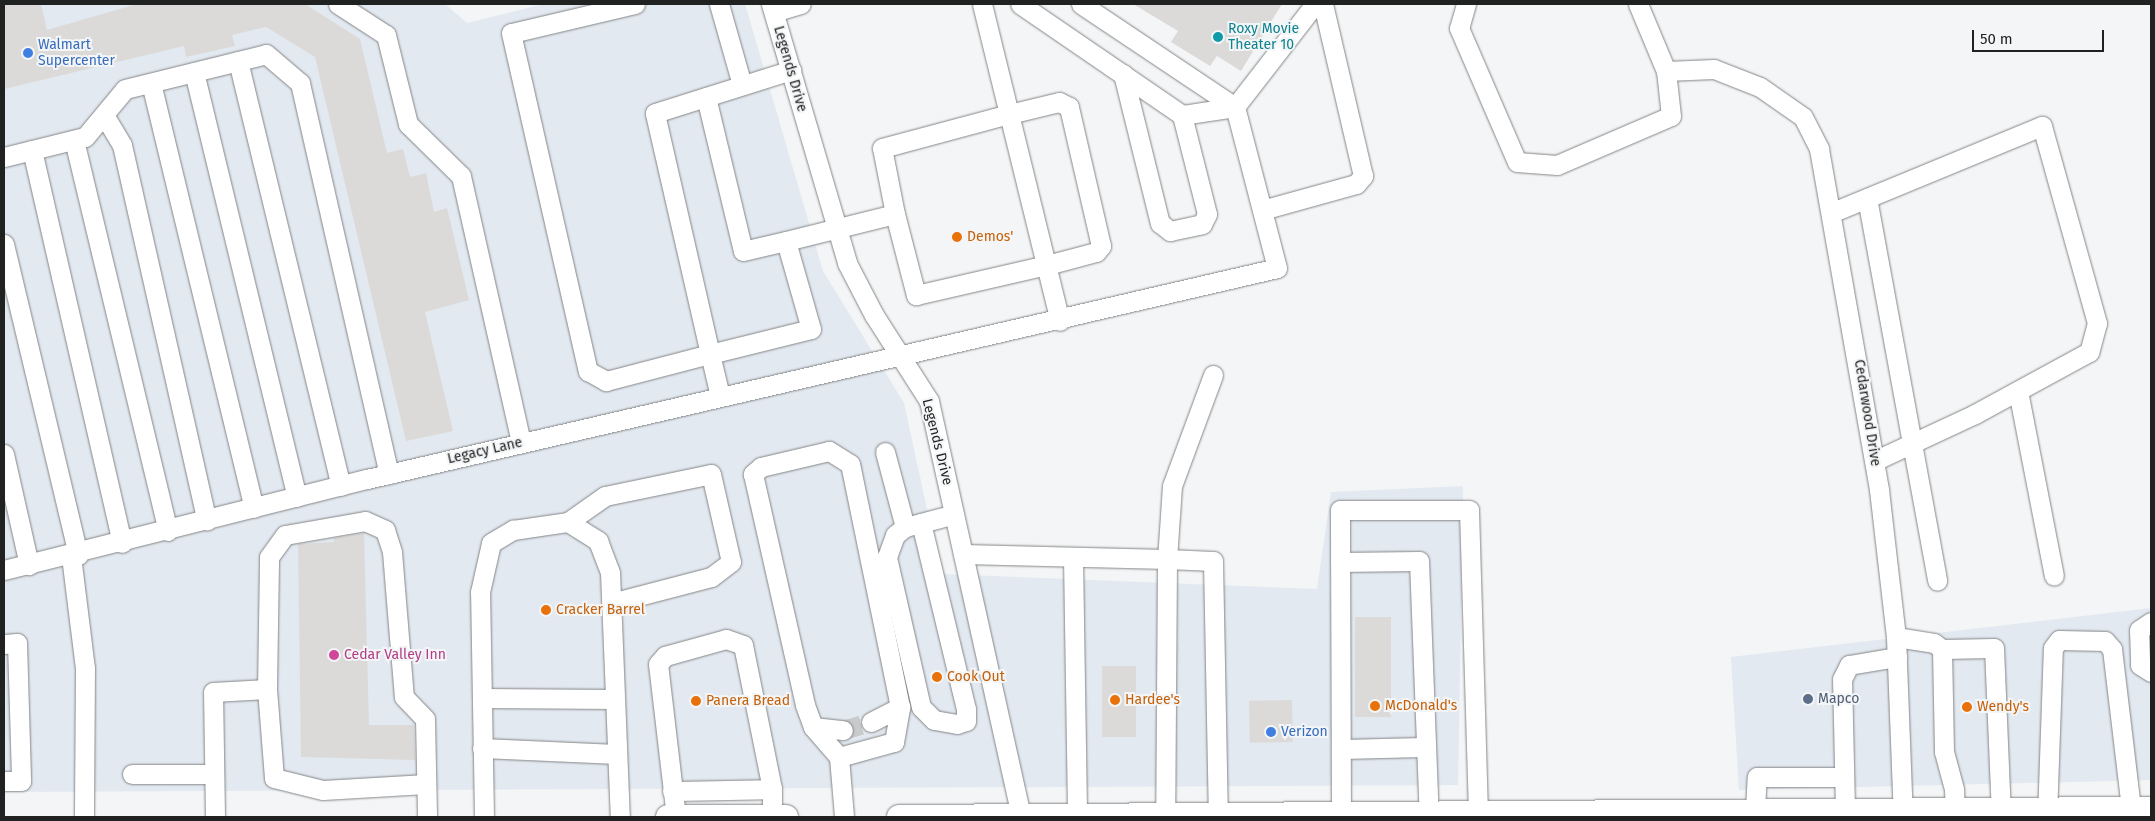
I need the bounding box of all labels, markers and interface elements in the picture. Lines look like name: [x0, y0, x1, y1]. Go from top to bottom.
scale bar: [1975, 20, 2108, 52]
place label: Roxy Movie Theater 10: [1228, 21, 1299, 54]
street label: Legends Drive: [770, 24, 810, 114]
text: 50 m: [1980, 30, 2013, 48]
marker: Roxy Movie Theater 10: [1212, 31, 1224, 43]
place label: Walmart Supercenter: [38, 37, 115, 70]
marker: Walmart Supercenter: [22, 47, 34, 59]
place label: Demos': [967, 229, 1013, 245]
marker: Demos': [951, 231, 963, 243]
street label: Cedarwood Drive: [1850, 358, 1884, 468]
street label: Legends Drive: [918, 397, 956, 487]
street label: Legacy Lane: [446, 434, 524, 468]
place label: Cracker Barrel: [556, 602, 645, 618]
marker: Cracker Barrel: [540, 604, 552, 616]
place label: Cedar Valley Inn: [344, 647, 446, 663]
marker: Cedar Valley Inn: [328, 649, 340, 661]
place label: Cook Out: [947, 669, 1005, 685]
marker: Cook Out: [931, 671, 943, 683]
place label: Mapco: [1818, 691, 1859, 707]
place label: Hardee's: [1125, 692, 1180, 708]
place label: Panera Bread: [706, 693, 790, 709]
marker: Mapco: [1802, 693, 1814, 705]
marker: Hardee's: [1109, 694, 1121, 706]
marker: Panera Bread: [690, 695, 702, 707]
place label: McDonald's: [1385, 698, 1457, 714]
place label: Wendy's: [1977, 699, 2029, 715]
marker: McDonald's: [1369, 700, 1381, 712]
marker: Wendy's: [1961, 701, 1973, 713]
place label: Verizon: [1281, 724, 1328, 740]
marker: Verizon: [1265, 726, 1277, 738]

